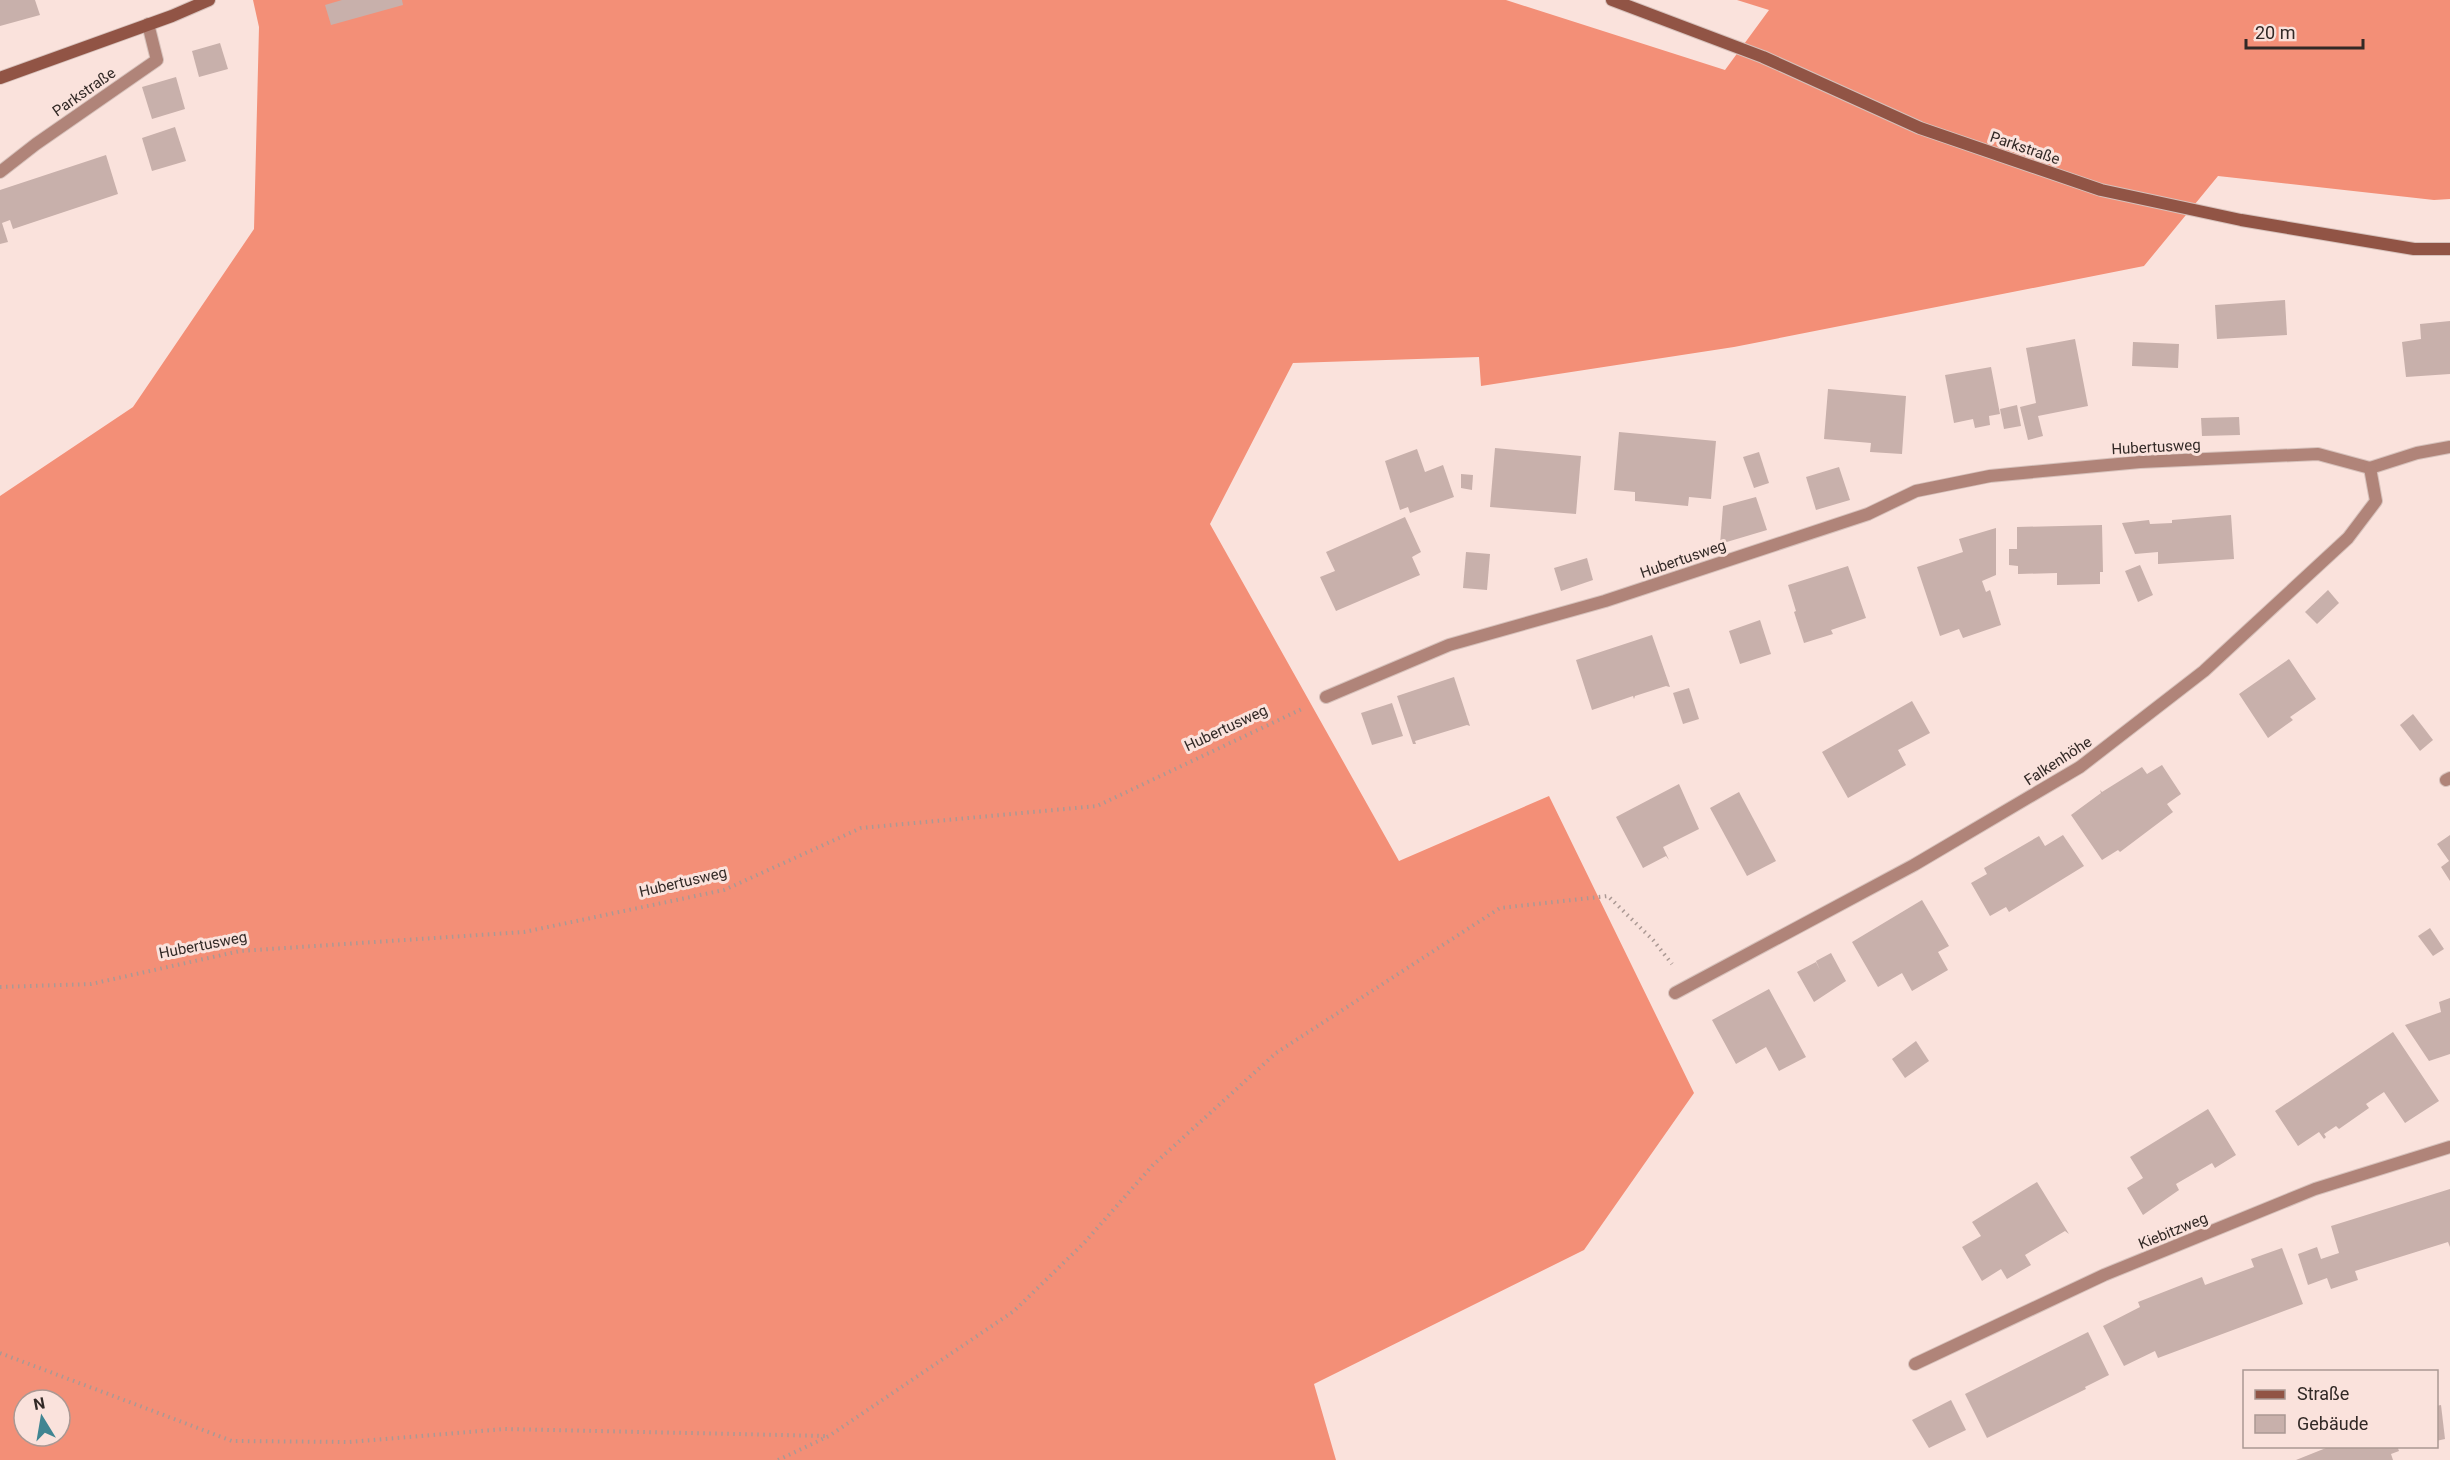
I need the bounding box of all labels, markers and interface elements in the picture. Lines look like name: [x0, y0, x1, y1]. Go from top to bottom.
scale bar: [2246, 12, 2363, 50]
text: 20 m: [2255, 22, 2295, 43]
street label: Parkstraße: [49, 64, 119, 120]
street label: Parkstraße: [1988, 128, 2062, 168]
street label: Hubertusweg: [2111, 436, 2201, 458]
street label: Hubertusweg: [1638, 536, 1728, 582]
street label: Hubertusweg: [1182, 701, 1270, 755]
street label: Falkenhöhe: [2021, 733, 2095, 789]
street label: Hubertusweg: [637, 863, 729, 901]
street label: Hubertusweg: [157, 928, 249, 962]
street label: Kiebitzweg: [2136, 1209, 2210, 1253]
legend: [2243, 1370, 2438, 1448]
text: Straße: [2297, 1383, 2349, 1404]
north arrow: [12, 1388, 72, 1448]
text: N: [32, 1393, 47, 1414]
text: Gebäude: [2297, 1413, 2368, 1434]

